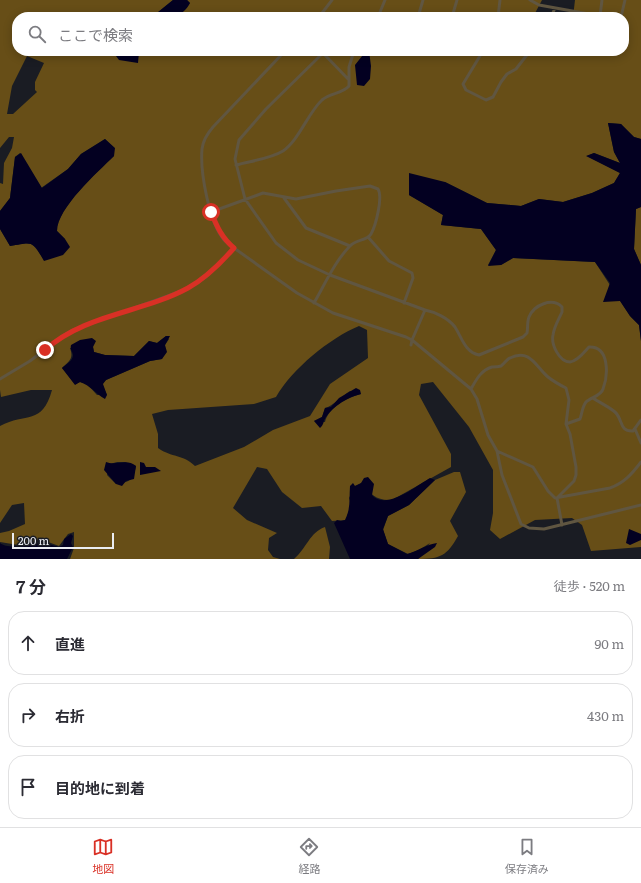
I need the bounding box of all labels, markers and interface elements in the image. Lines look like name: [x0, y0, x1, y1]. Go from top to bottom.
search box: [12, 12, 629, 56]
icon: search: [26, 23, 48, 45]
text: ここで検索: [58, 23, 133, 46]
route start: [202, 203, 220, 221]
route end: [36, 341, 54, 359]
scale bar: [12, 531, 114, 550]
text: 200 m: [18, 532, 49, 548]
text: 7 分: [16, 573, 46, 598]
text: 徒歩 · 520 m: [554, 576, 625, 595]
icon: ahead: [17, 632, 39, 654]
text: 直進: [55, 632, 85, 655]
text: 90 m: [594, 634, 624, 653]
icon: right: [17, 704, 39, 726]
text: 右折: [55, 704, 85, 727]
text: 430 m: [587, 706, 624, 725]
icon: arrive: [17, 776, 39, 798]
text: 目的地に到着: [55, 776, 145, 799]
tab: 地図: [92, 836, 114, 876]
tab: 経路: [298, 836, 320, 876]
tab: 保存済み: [505, 836, 549, 876]

